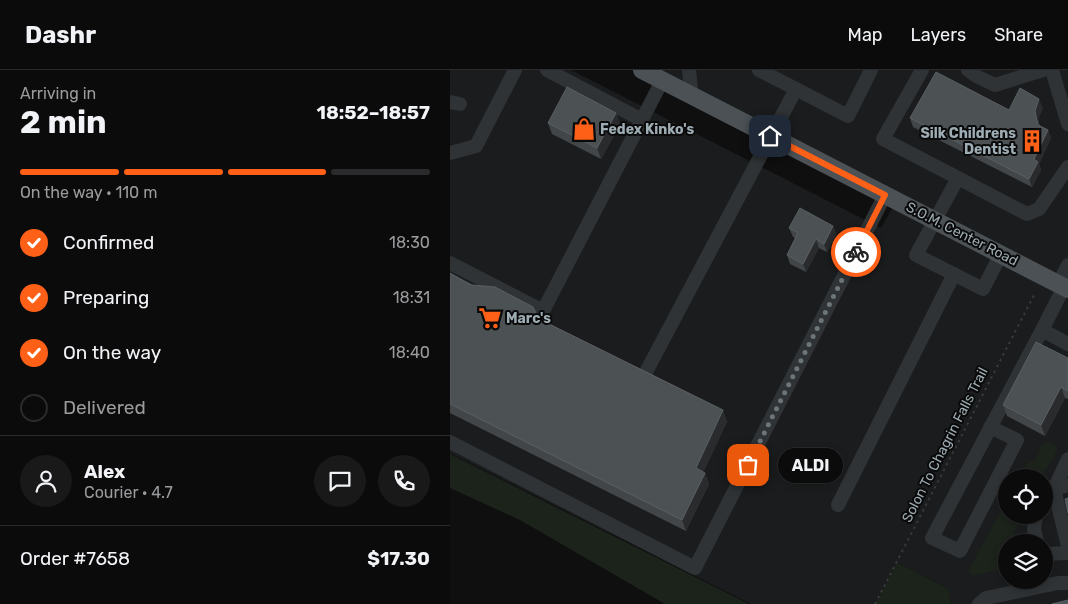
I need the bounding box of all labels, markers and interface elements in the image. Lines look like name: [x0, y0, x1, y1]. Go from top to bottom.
text: Dashr: [25, 21, 96, 49]
text: Map: [848, 24, 883, 46]
text: Layers: [911, 24, 966, 46]
text: Share: [994, 24, 1043, 46]
text: Arriving in: [20, 84, 96, 103]
text: 18:52–18:57: [316, 101, 430, 124]
text: 2 min: [20, 103, 107, 141]
pin: [749, 115, 791, 157]
shop icon: Fedex Kinko's: [571, 116, 597, 142]
place label: Fedex Kinko's: [600, 121, 694, 138]
icon: home: [756, 122, 784, 150]
place label: Silk Childrens Dentist: [920, 125, 1016, 158]
building icon: Silk Childrens Dentist: [1019, 128, 1045, 154]
text: On the way · 110 m: [20, 183, 157, 202]
street label: S.O.M. Center Road: [903, 198, 1021, 270]
courier: [831, 227, 881, 277]
icon: check: [20, 229, 48, 257]
text: Confirmed: [63, 231, 154, 254]
text: 18:30: [389, 233, 430, 252]
icon: bike: [842, 238, 870, 266]
icon: check: [20, 284, 48, 312]
text: Preparing: [63, 286, 149, 309]
text: 18:31: [393, 288, 430, 307]
supermarket icon: Marc's: [477, 305, 503, 331]
place label: Marc's: [506, 310, 551, 327]
icon: check: [20, 339, 48, 367]
text: On the way: [63, 341, 161, 364]
text: 18:40: [389, 343, 430, 362]
street label: Solon To Chagrin Falls Trail: [898, 365, 992, 525]
text: Delivered: [63, 396, 146, 419]
pin: [727, 444, 769, 486]
callout: ALDI: [778, 448, 843, 482]
icon: bag: [734, 451, 762, 479]
button: person: [20, 455, 72, 507]
button: chat: [314, 455, 366, 507]
button: phone: [378, 455, 430, 507]
text: ALDI: [792, 456, 829, 475]
text: Alex: [84, 460, 125, 483]
map controls: [998, 469, 1053, 589]
button: locate: [998, 469, 1053, 524]
text: Courier · 4.7: [84, 483, 173, 502]
button: layers: [998, 534, 1053, 589]
text: Order #7658: [20, 547, 130, 570]
text: $17.30: [367, 547, 430, 570]

